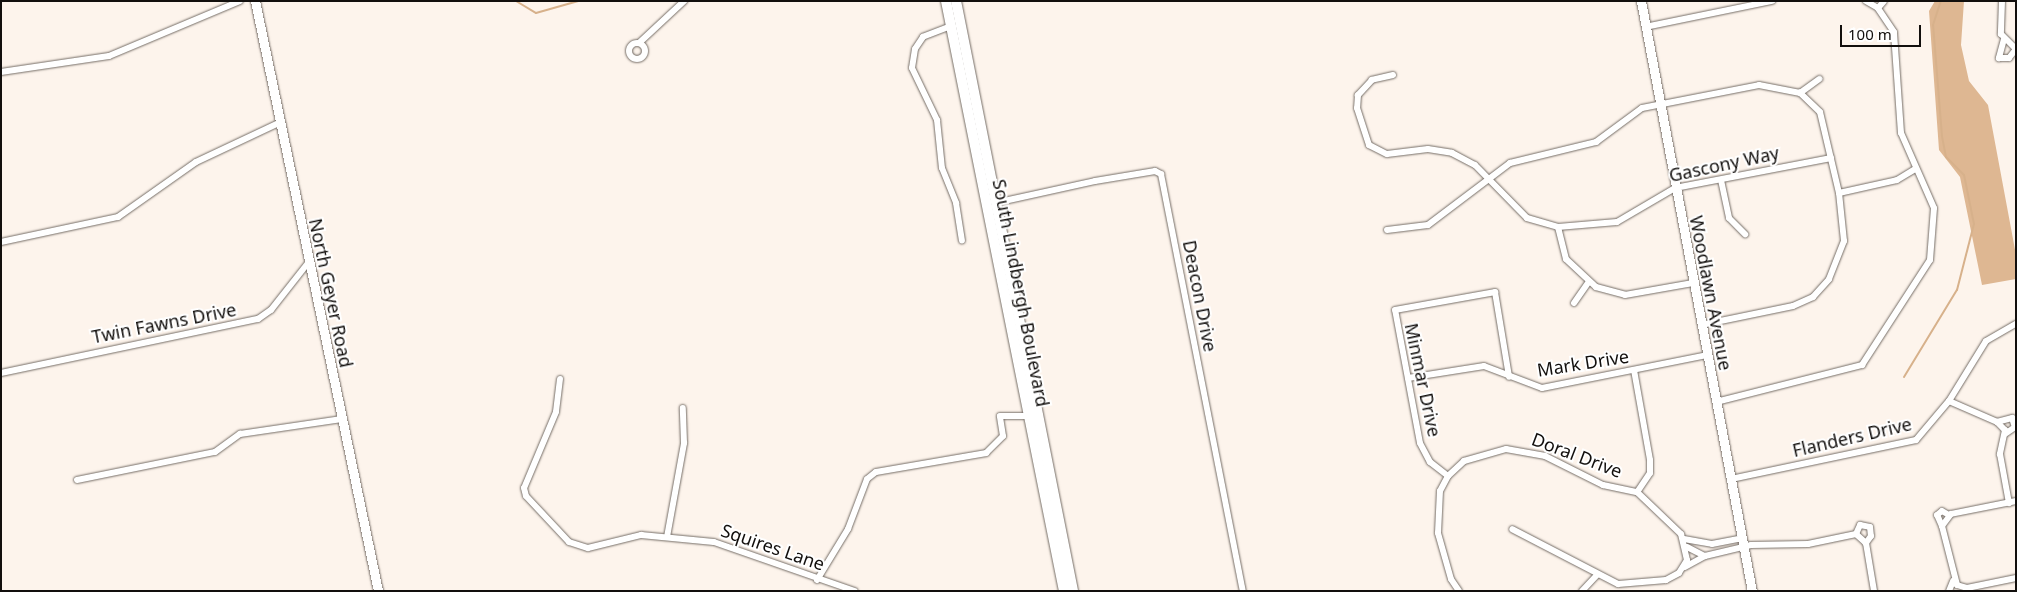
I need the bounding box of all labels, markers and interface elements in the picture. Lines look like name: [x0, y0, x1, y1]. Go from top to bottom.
scale bar: [1842, 15, 1923, 47]
text: 100 m: [1848, 24, 1892, 44]
street label: Gascony Way: [1667, 142, 1781, 186]
street label: South Lindbergh Boulevard: [988, 177, 1054, 409]
street label: Woodlawn Avenue: [1685, 214, 1737, 372]
street label: North Geyer Road: [305, 216, 357, 370]
street label: Deacon Drive: [1179, 238, 1221, 354]
street label: Twin Fawns Drive: [90, 298, 238, 348]
street label: Minmar Drive: [1400, 321, 1446, 439]
street label: Mark Drive: [1536, 345, 1630, 381]
street label: Flanders Drive: [1790, 413, 1914, 461]
street label: Doral Drive: [1529, 428, 1625, 482]
street label: Squires Lane: [718, 519, 828, 575]

